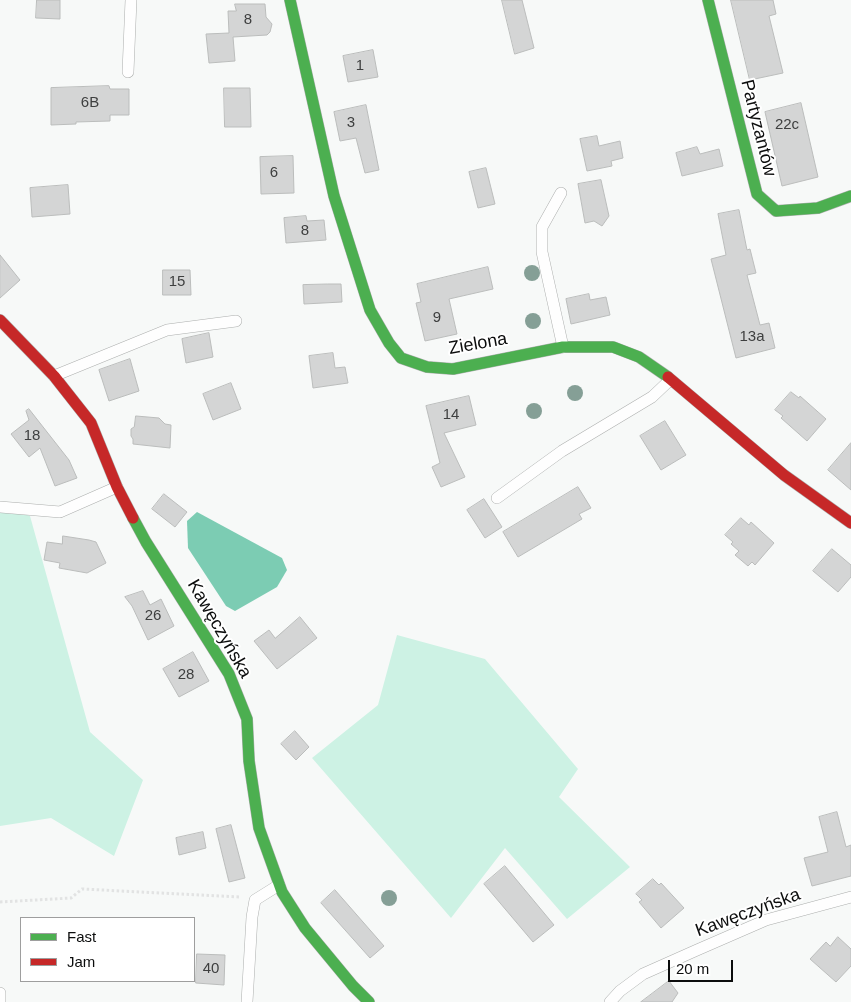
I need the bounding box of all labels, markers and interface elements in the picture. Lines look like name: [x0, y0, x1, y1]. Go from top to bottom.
house number: 8: [244, 11, 252, 29]
house number: 1: [356, 57, 364, 75]
street label: Partyzantów: [736, 77, 780, 179]
house number: 6B: [81, 94, 99, 112]
house number: 3: [347, 114, 355, 132]
house number: 22c: [775, 116, 799, 134]
house number: 6: [270, 164, 278, 182]
house number: 8: [301, 222, 309, 240]
house number: 15: [169, 273, 185, 291]
house number: 9: [433, 309, 441, 327]
street label: Zielona: [447, 328, 509, 360]
house number: 13a: [739, 328, 765, 346]
house number: 14: [443, 406, 459, 424]
house number: 18: [24, 427, 40, 445]
street label: Kawęczyńska: [182, 576, 256, 682]
house number: 26: [145, 607, 161, 625]
house number: 28: [178, 666, 194, 684]
street label: Kawęczyńska: [693, 884, 803, 942]
legend: [20, 917, 195, 982]
text: Fast: [67, 928, 96, 945]
scale bar: [671, 950, 736, 982]
text: Jam: [67, 953, 95, 970]
house number: 40: [203, 960, 219, 978]
text: 20 m: [676, 960, 709, 977]

